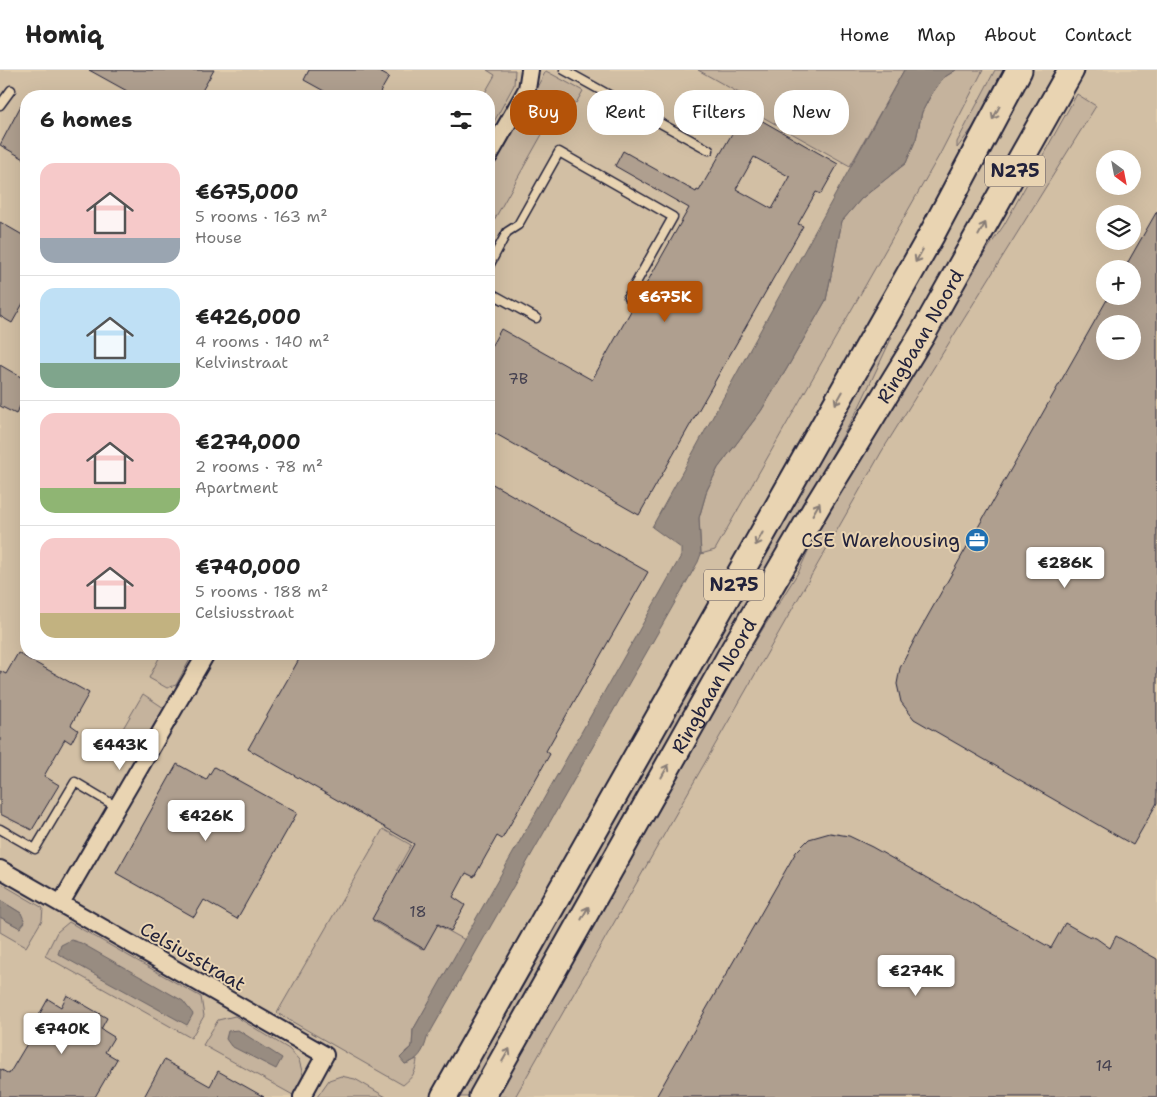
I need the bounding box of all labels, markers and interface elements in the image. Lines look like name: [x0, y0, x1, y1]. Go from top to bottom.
text: Homiq: [25, 19, 102, 51]
text: Home: [840, 23, 889, 47]
text: Map: [917, 23, 956, 47]
text: About: [984, 23, 1037, 47]
text: Contact: [1065, 23, 1132, 47]
chip: Buy: [510, 90, 577, 135]
chip: Rent: [587, 90, 664, 135]
chip: Filters: [674, 90, 764, 135]
chip: New: [774, 90, 849, 135]
one-way arrow: [991, 105, 1000, 120]
text: 6 homes: [40, 106, 132, 134]
icon: filters: [447, 106, 475, 134]
north arrow: [1096, 150, 1141, 195]
map controls: [1096, 150, 1141, 360]
road number: N275: [985, 155, 1045, 186]
text: €675,000: [195, 178, 299, 206]
icon: home: [80, 183, 140, 243]
button: layers: [1096, 205, 1141, 250]
text: 5 rooms · 163 m²: [195, 206, 328, 227]
one-way arrow: [977, 222, 987, 237]
text: House: [195, 227, 242, 248]
one-way arrow: [914, 249, 924, 264]
button: +: [1096, 260, 1141, 305]
street label: Ringbaan Noord: [871, 265, 969, 408]
pin: €675K: [630, 280, 700, 323]
text: €675K: [638, 286, 692, 307]
text: €426,000: [195, 303, 301, 331]
icon: home: [80, 308, 140, 368]
button: −: [1096, 315, 1141, 360]
text: 4 rooms · 140 m²: [195, 331, 330, 352]
text: Kelvinstraat: [195, 352, 288, 373]
house number: 7B: [508, 368, 528, 389]
one-way arrow: [834, 390, 844, 405]
text: €274,000: [195, 428, 301, 456]
icon: home: [80, 433, 140, 493]
text: 2 rooms · 78 m²: [195, 456, 323, 477]
text: Apartment: [195, 477, 278, 498]
one-way arrow: [811, 502, 821, 516]
office icon: CSE Warehousing: [964, 527, 990, 553]
place label: CSE Warehousing: [801, 528, 960, 553]
one-way arrow: [754, 532, 764, 546]
pin: €286K: [1030, 546, 1100, 589]
text: €286K: [1037, 552, 1093, 573]
text: €740,000: [195, 553, 301, 581]
icon: home: [80, 558, 140, 618]
road number: N275: [704, 570, 764, 600]
text: 5 rooms · 188 m²: [195, 581, 328, 602]
text: Celsiusstraat: [195, 602, 294, 623]
street label: Ringbaan Noord: [666, 614, 762, 758]
pin: €443K: [85, 728, 155, 771]
text: €443K: [93, 734, 147, 755]
one-way arrow: [660, 764, 670, 779]
pin: €426K: [171, 800, 241, 842]
text: €426K: [179, 805, 233, 826]
house number: 18: [409, 901, 427, 922]
one-way arrow: [581, 906, 591, 921]
street label: Celsiusstraat: [135, 916, 250, 997]
pin: €274K: [881, 954, 951, 997]
text: €274K: [889, 960, 943, 981]
pin: €740K: [27, 1012, 97, 1055]
text: €740K: [34, 1018, 90, 1039]
one-way arrow: [501, 1048, 511, 1062]
house number: 14: [1095, 1055, 1113, 1076]

